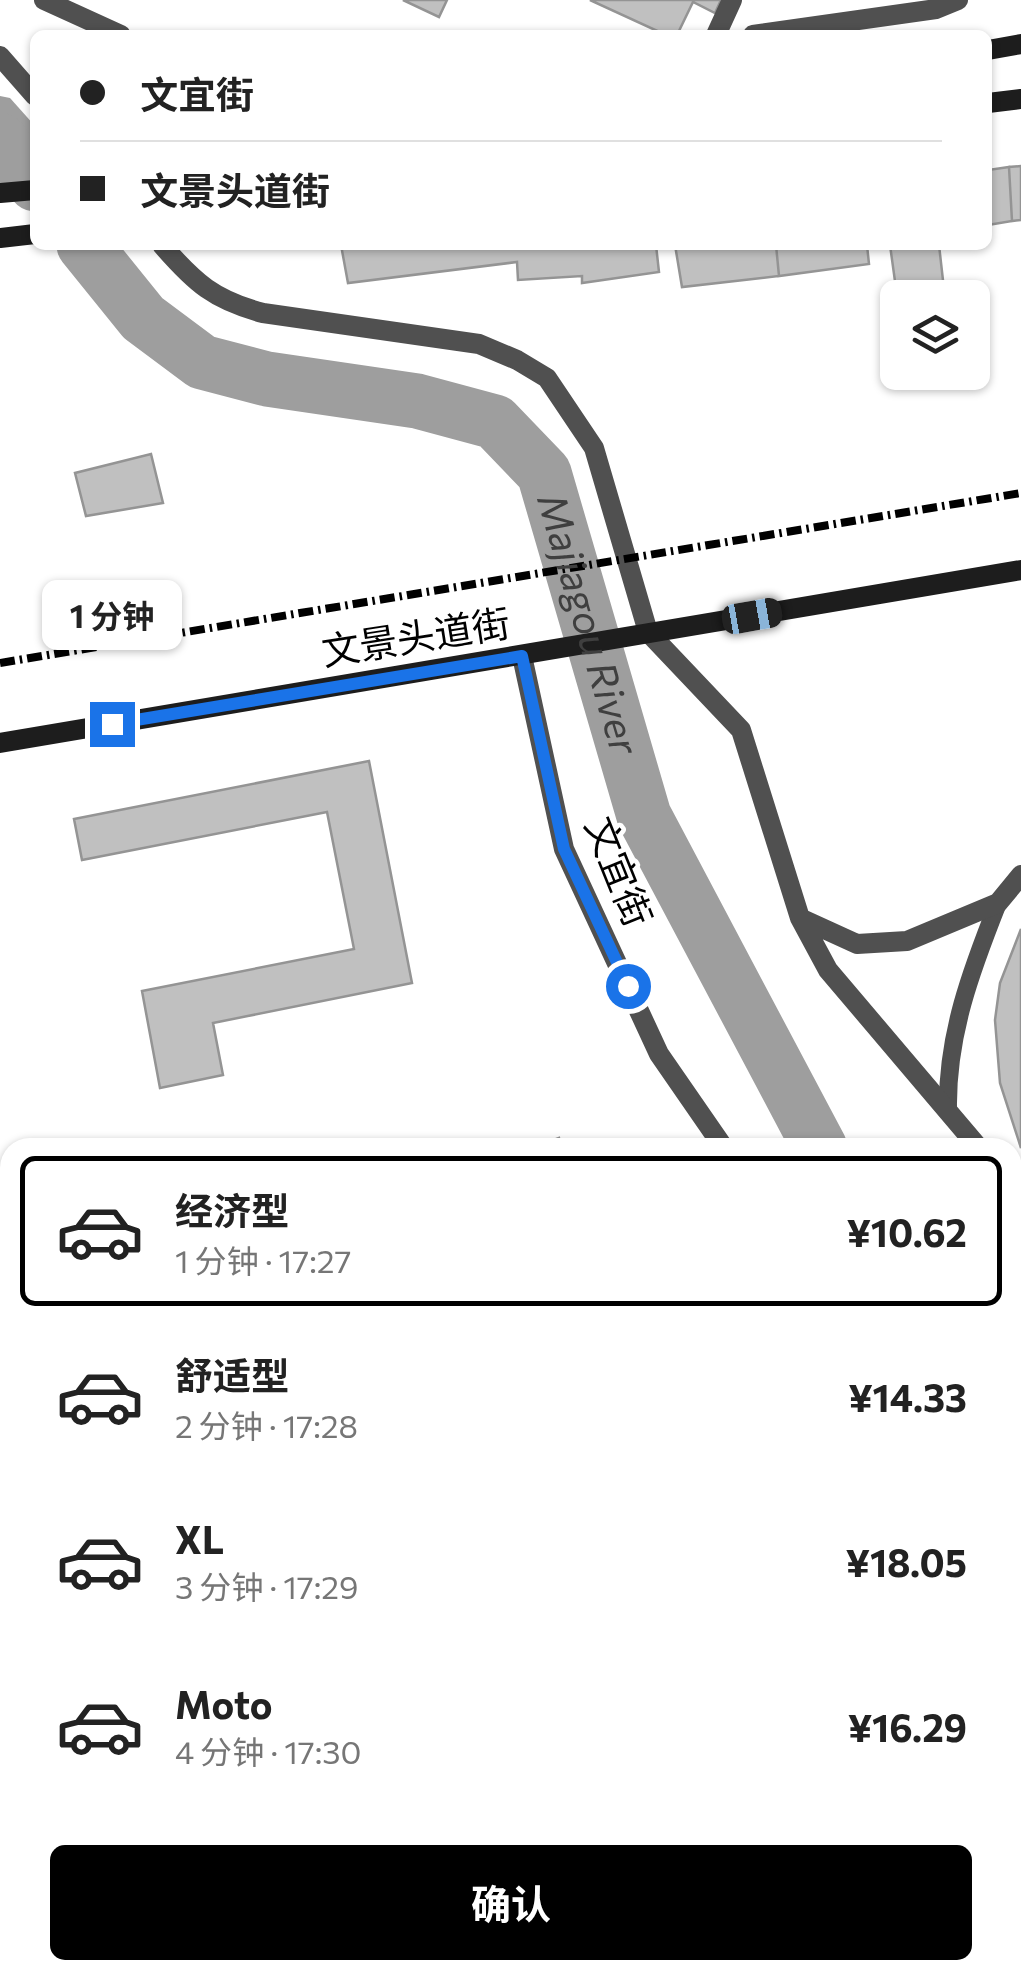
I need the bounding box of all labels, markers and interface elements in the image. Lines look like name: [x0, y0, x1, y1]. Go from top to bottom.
text: 文宜街: [140, 70, 254, 117]
text: 文景头道街: [140, 166, 330, 213]
map controls: [880, 280, 990, 390]
button: layers: [880, 280, 990, 390]
water label: Majiagou River: [529, 487, 652, 762]
callout: 1 分钟: [42, 579, 182, 649]
text: 1 分钟: [70, 595, 154, 635]
car: [720, 596, 784, 636]
street label: 文景头道街: [318, 597, 513, 674]
route end: [90, 702, 135, 747]
street label: 文宜街: [577, 809, 663, 933]
route start: [606, 964, 651, 1009]
icon: car: [55, 1186, 145, 1276]
text: 经济型: [175, 1186, 289, 1233]
text: ¥10.62: [846, 1208, 967, 1255]
text: 1 分钟 · 17:27: [175, 1240, 351, 1280]
icon: car: [55, 1351, 145, 1441]
text: 舒适型: [175, 1351, 289, 1398]
text: ¥14.33: [848, 1373, 967, 1420]
text: 2 分钟 · 17:28: [175, 1405, 358, 1445]
text: XL: [175, 1515, 224, 1562]
icon: car: [55, 1516, 145, 1606]
text: ¥18.05: [846, 1538, 967, 1585]
text: 3 分钟 · 17:29: [175, 1566, 358, 1606]
text: Moto: [175, 1680, 273, 1727]
icon: car: [55, 1681, 145, 1771]
text: ¥16.29: [848, 1703, 967, 1750]
text: 4 分钟 · 17:30: [175, 1731, 361, 1771]
button: 确认: [50, 1845, 972, 1960]

